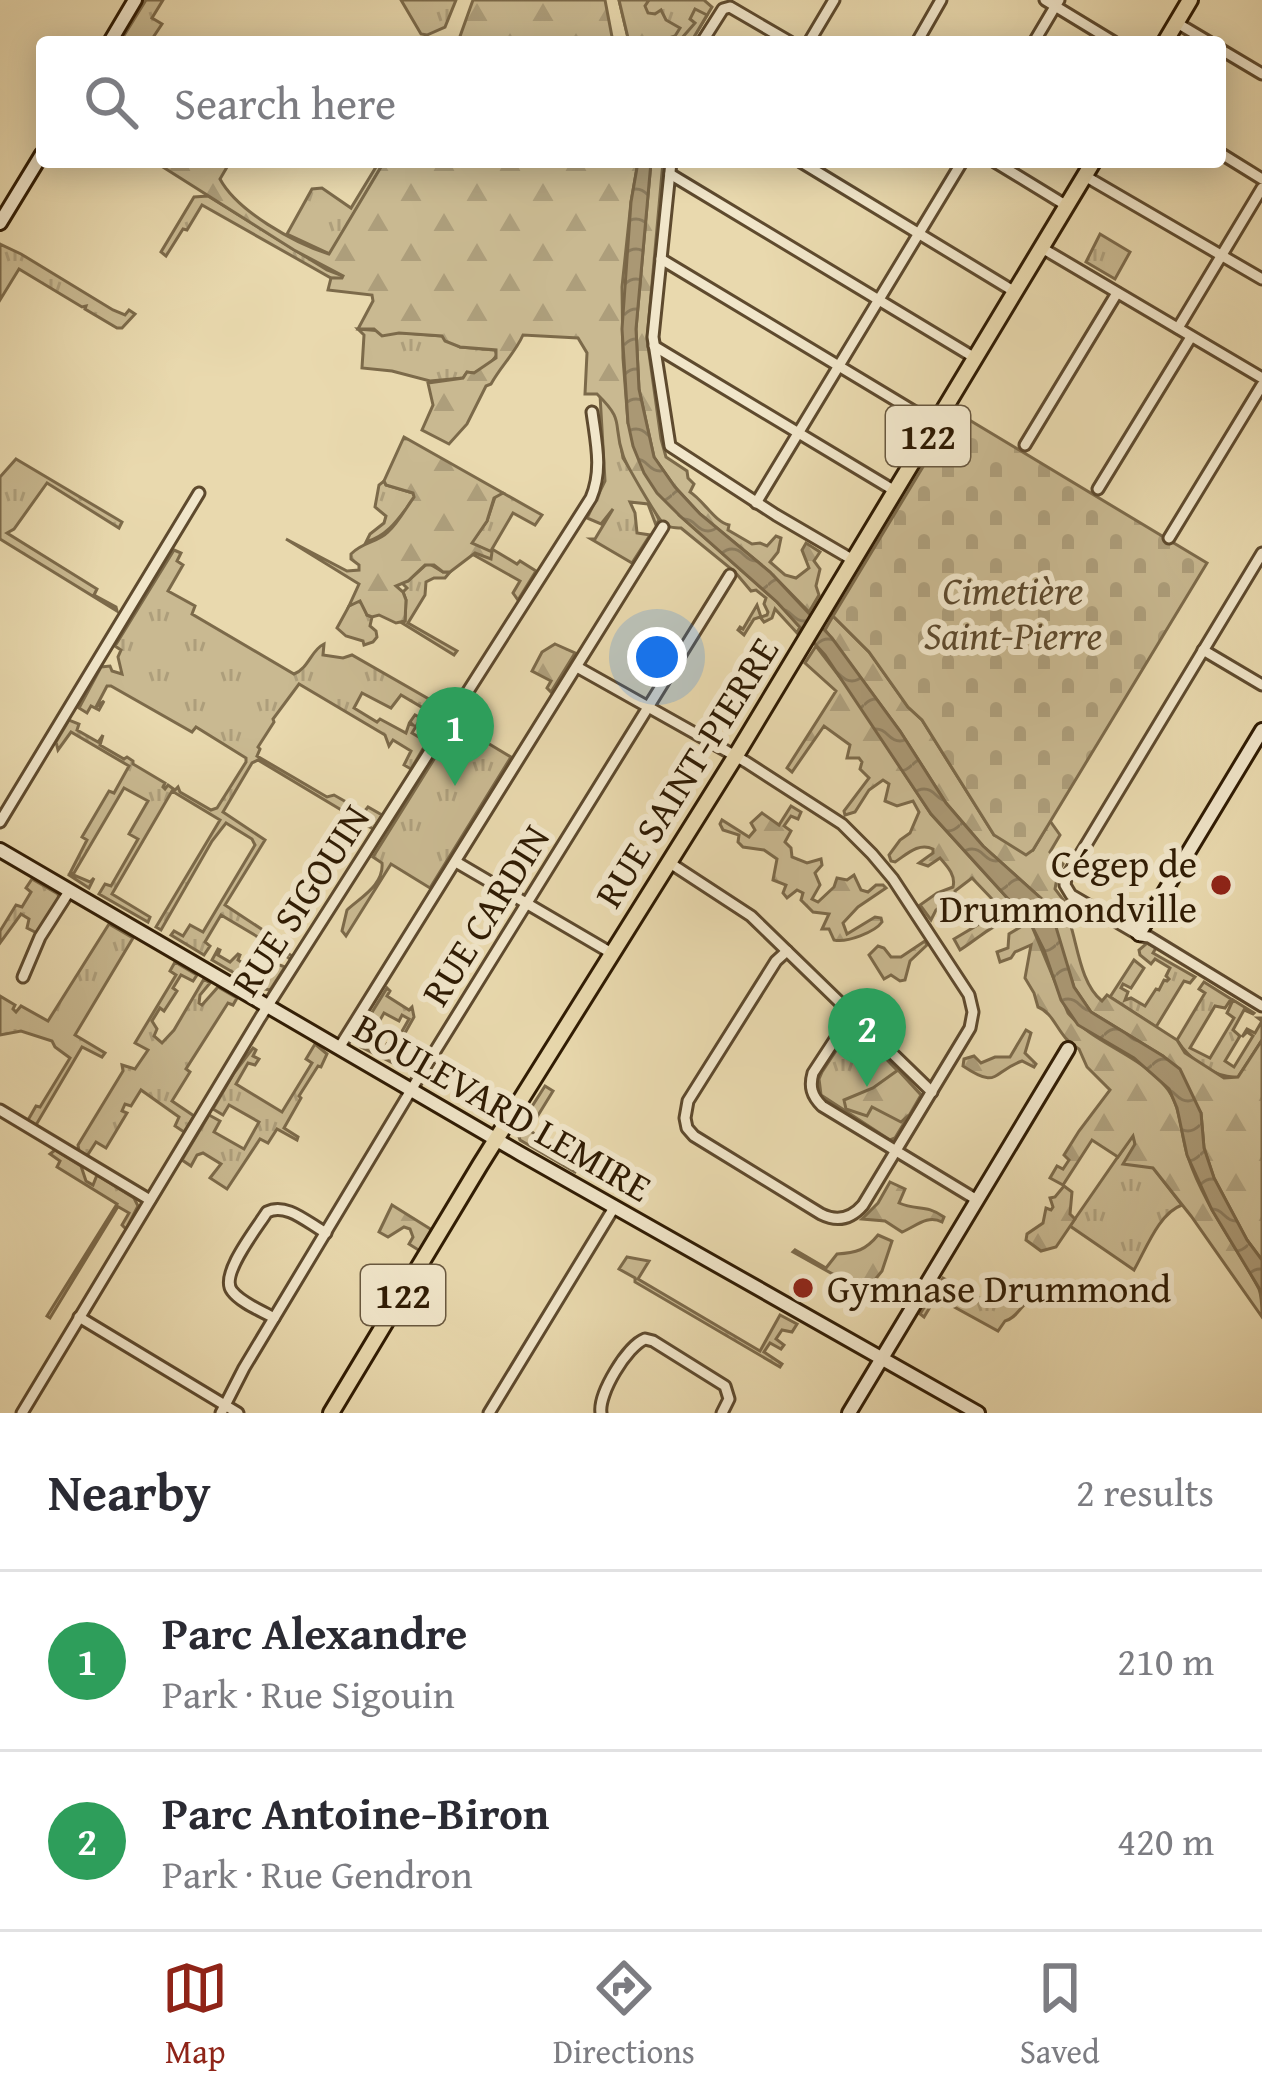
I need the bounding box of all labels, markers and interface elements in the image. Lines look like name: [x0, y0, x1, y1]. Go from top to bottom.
search box: [36, 36, 1226, 168]
icon: search: [78, 69, 144, 135]
text: Search here: [174, 70, 396, 135]
road number: 122: [886, 406, 970, 466]
park label: Cimetière Saint-Pierre: [924, 561, 1102, 663]
street label: RUE SAINT-PIERRE: [579, 626, 792, 918]
your location: [627, 627, 687, 687]
pin: 1: [416, 687, 494, 786]
street label: RUE SIGOUIN: [216, 793, 383, 1006]
street label: RUE CARDIN: [406, 813, 563, 1016]
place label: Cégep de Drummondville: [939, 834, 1197, 936]
marker: Cégep de Drummondville: [1208, 872, 1234, 898]
pin: 2: [828, 988, 906, 1087]
street label: BOULEVARD LEMIRE: [344, 998, 663, 1215]
place label: Gymnase Drummond: [827, 1259, 1171, 1316]
road number: 122: [361, 1265, 445, 1325]
marker: Gymnase Drummond: [790, 1275, 816, 1301]
text: Nearby: [48, 1454, 211, 1529]
text: 2 results: [1076, 1463, 1214, 1520]
text: Parc Alexandre: [162, 1600, 467, 1665]
text: 1: [77, 1632, 97, 1689]
text: 210 m: [1117, 1632, 1214, 1689]
text: Park · Rue Sigouin: [162, 1665, 455, 1722]
text: Parc Antoine-Biron: [162, 1780, 549, 1845]
text: 2: [77, 1812, 97, 1869]
text: 420 m: [1117, 1812, 1214, 1869]
text: Park · Rue Gendron: [162, 1845, 473, 1902]
tab: Map: [162, 1955, 228, 2075]
tab: Directions: [553, 1955, 695, 2075]
tab: Saved: [1020, 1955, 1100, 2075]

